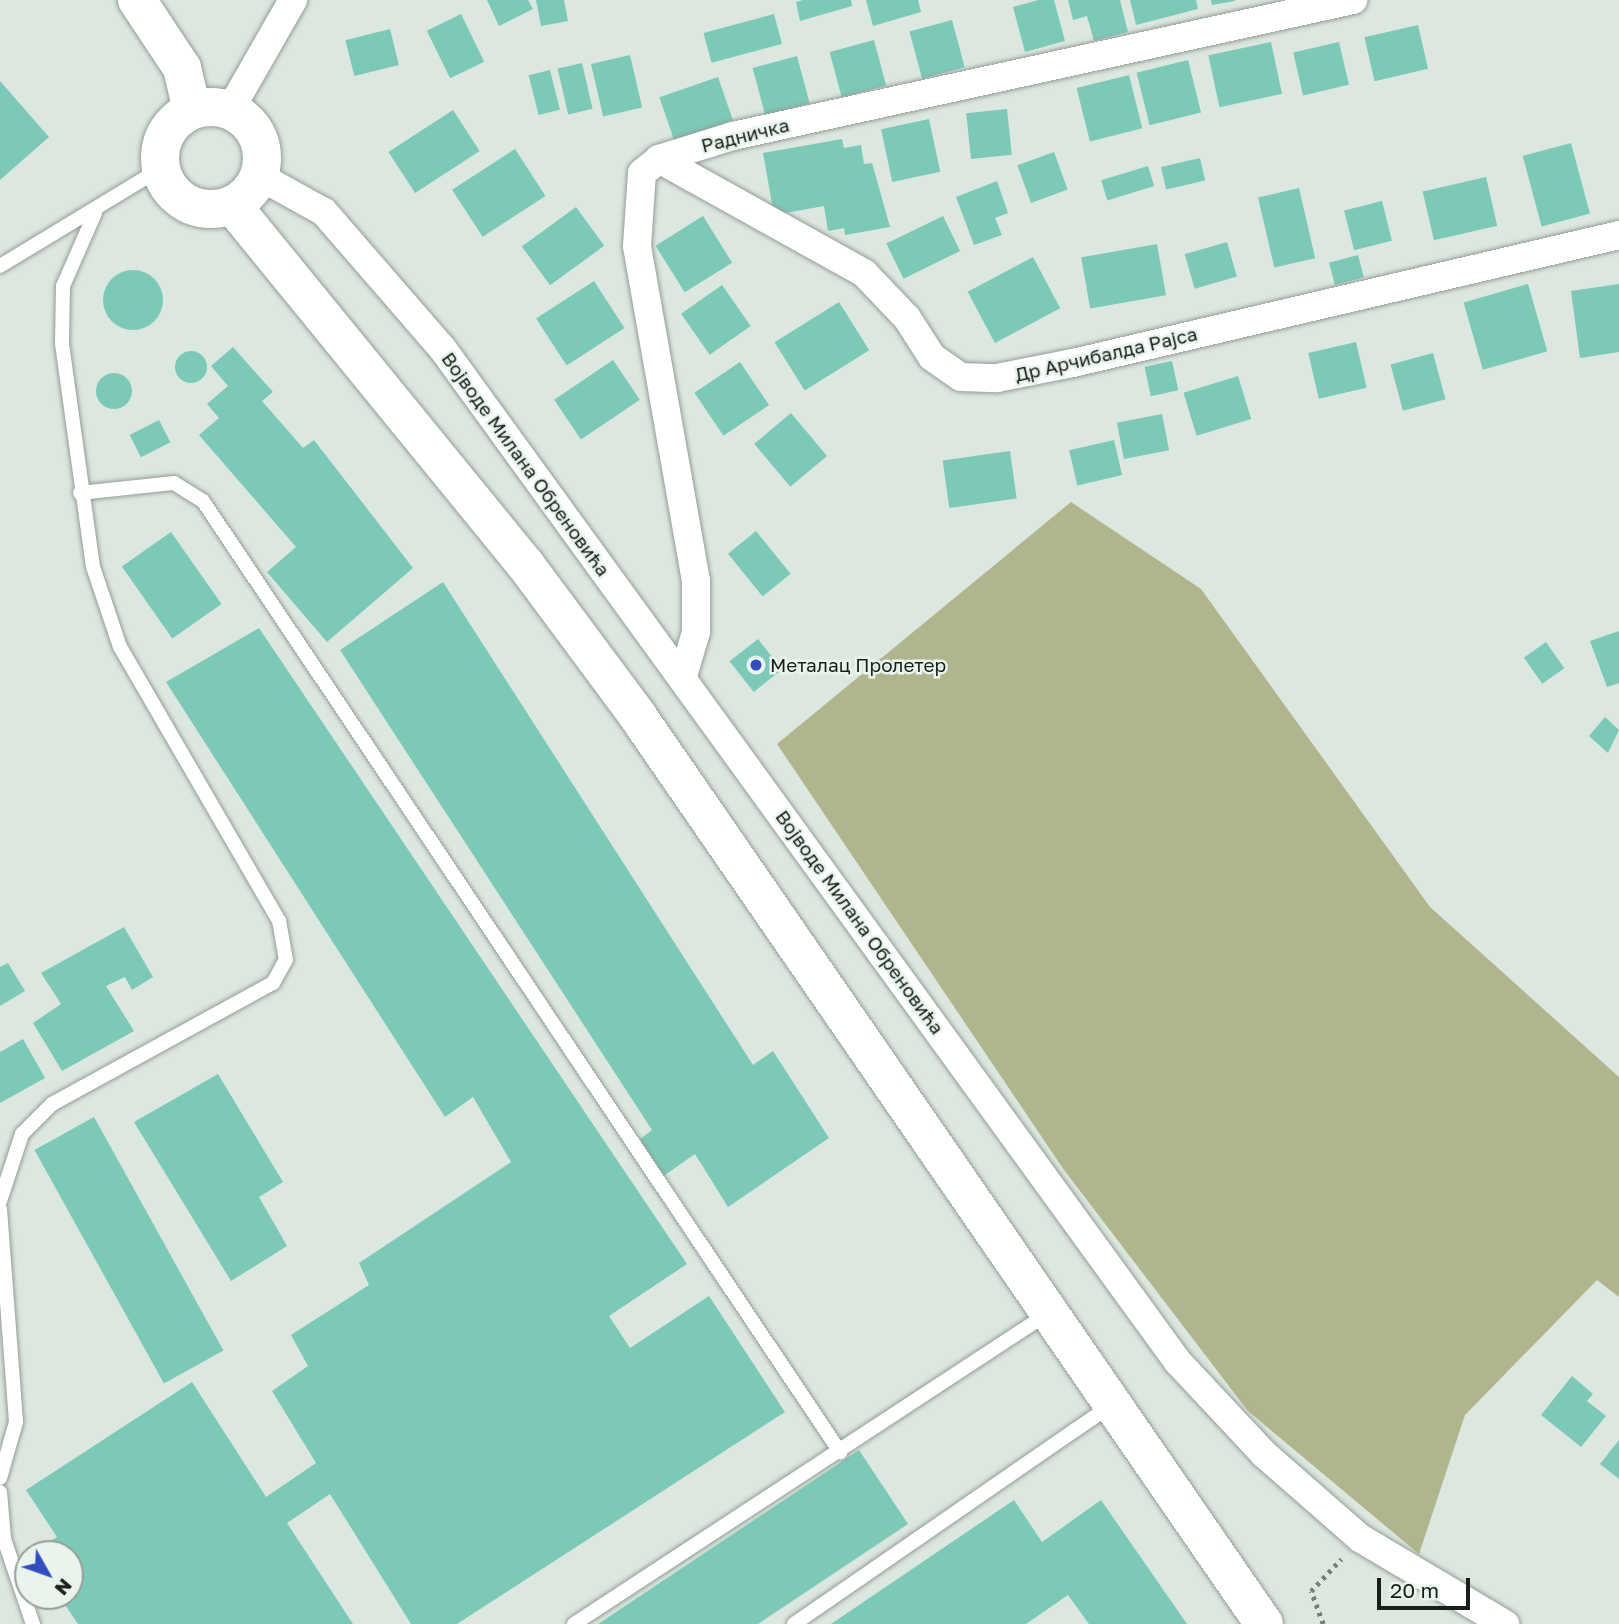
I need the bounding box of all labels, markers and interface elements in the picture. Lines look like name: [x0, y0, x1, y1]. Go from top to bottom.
street label: Радничка: [699, 113, 791, 157]
street label: Др Арчибалда Рајса: [1013, 322, 1199, 386]
street label: Војводе Милана Обреновића: [437, 348, 615, 580]
place label: Металац Пролетер: [770, 654, 946, 676]
marker: Металац Пролетер: [748, 657, 764, 673]
street label: Војводе Милана Обреновића: [771, 806, 949, 1038]
north arrow: [14, 1540, 84, 1610]
scale bar: [1381, 1564, 1474, 1608]
text: N: [50, 1575, 77, 1600]
text: 20 m: [1390, 1577, 1439, 1603]

